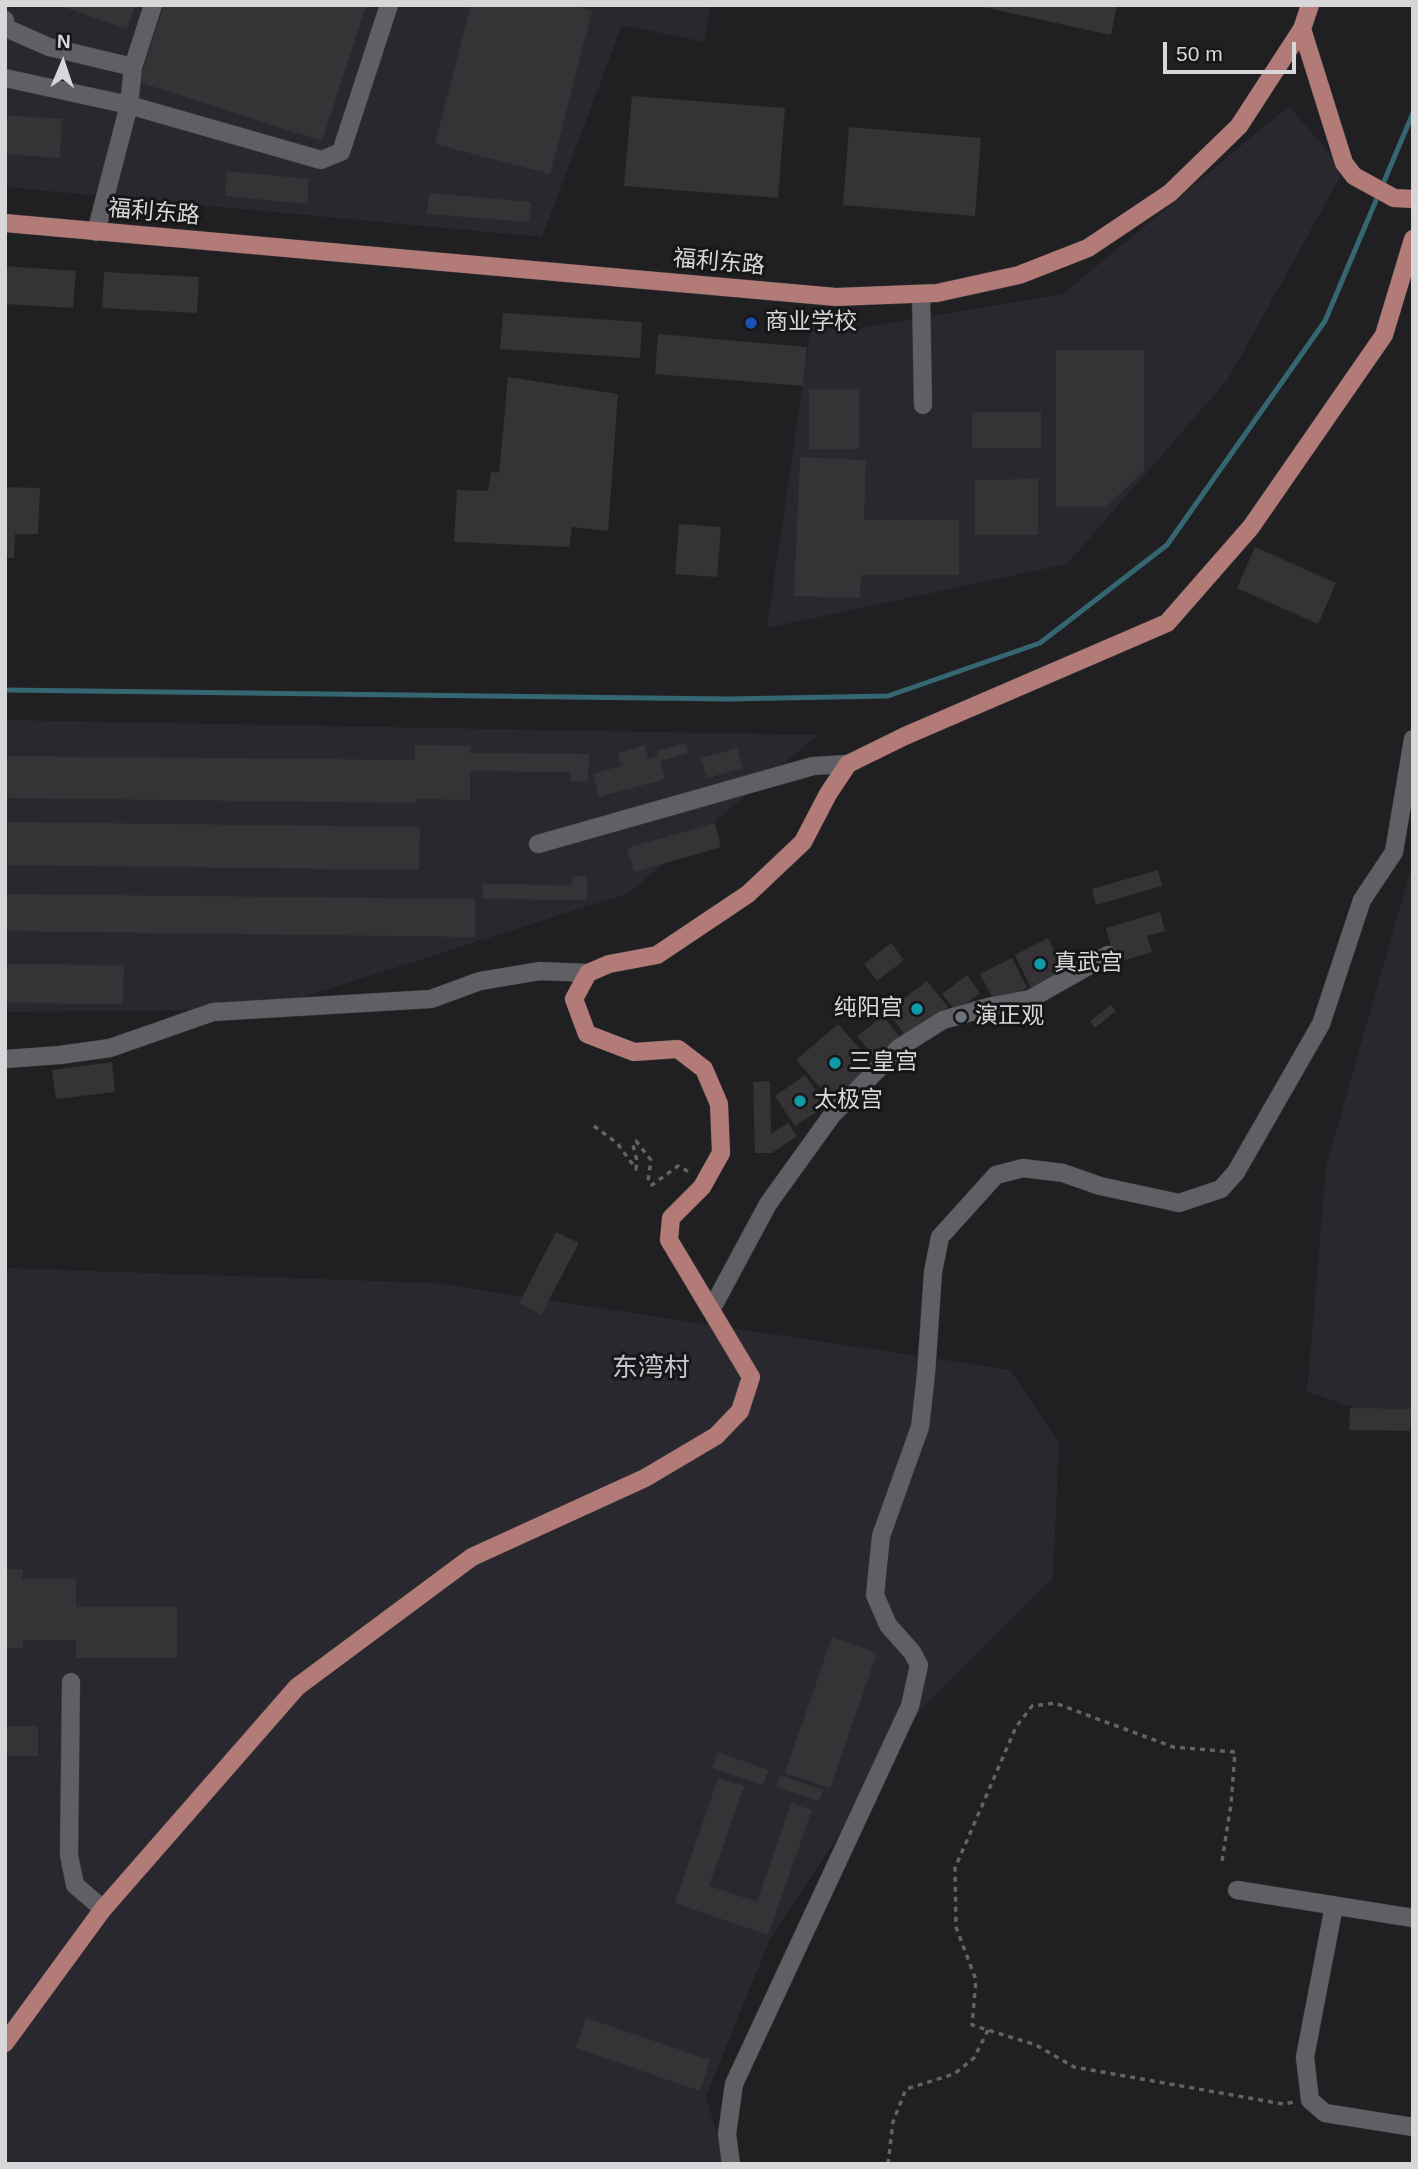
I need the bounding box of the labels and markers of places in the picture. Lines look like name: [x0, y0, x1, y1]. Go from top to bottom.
place label: 商业学校: [765, 309, 857, 337]
marker: 商业学校: [743, 315, 759, 331]
place label: 真武宫: [1054, 950, 1123, 978]
marker: 真武宫: [1032, 956, 1048, 972]
place label: 纯阳宫: [834, 995, 903, 1023]
marker: 纯阳宫: [909, 1001, 925, 1017]
place label: 演正观: [975, 1003, 1044, 1031]
marker: 演正观: [953, 1009, 969, 1025]
place label: 三皇宫: [849, 1049, 918, 1077]
marker: 三皇宫: [827, 1055, 843, 1071]
place label: 太极宫: [814, 1087, 883, 1115]
marker: 太极宫: [792, 1093, 808, 1109]

